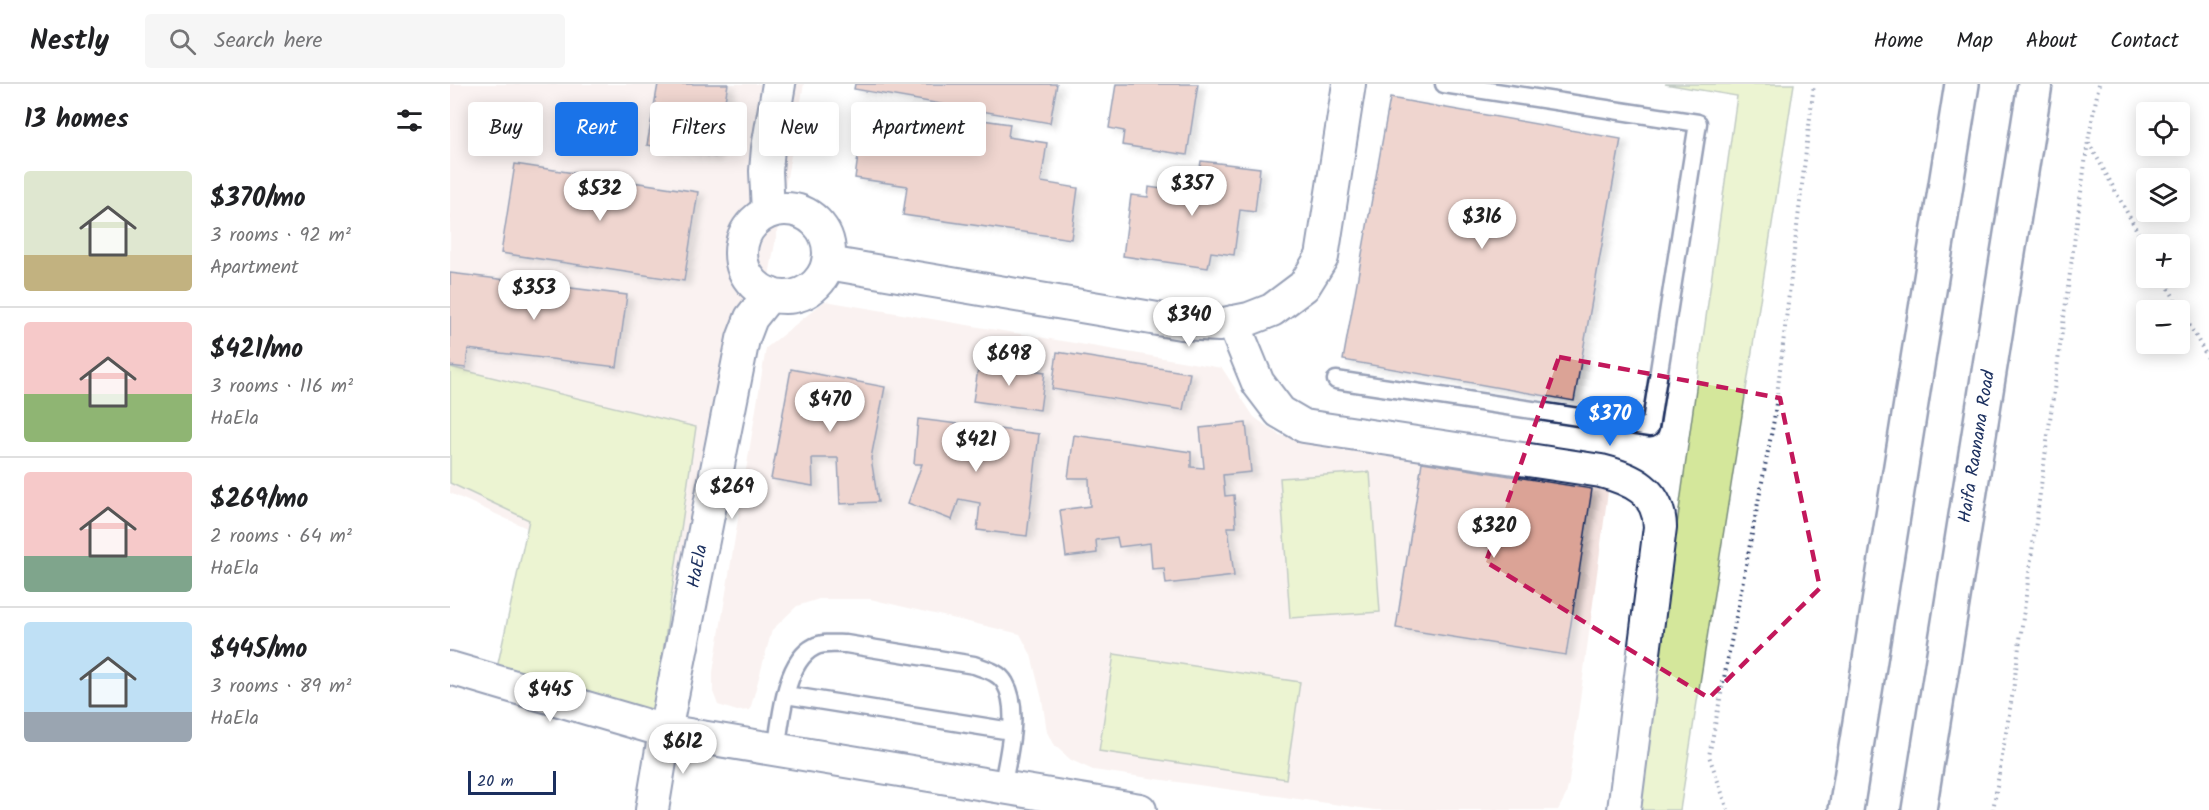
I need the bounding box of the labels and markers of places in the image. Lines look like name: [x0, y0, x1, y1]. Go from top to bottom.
pin: $357: [1156, 166, 1228, 217]
pin: $532: [564, 171, 636, 222]
pin: $316: [1446, 199, 1518, 250]
pin: $353: [498, 270, 570, 321]
pin: $340: [1153, 297, 1225, 348]
pin: $698: [973, 336, 1045, 387]
pin: $470: [794, 382, 866, 433]
pin: $370: [1574, 396, 1646, 447]
pin: $421: [940, 422, 1012, 473]
pin: $269: [696, 469, 768, 520]
pin: $320: [1458, 508, 1530, 559]
pin: $445: [514, 672, 586, 723]
pin: $612: [647, 724, 719, 775]

